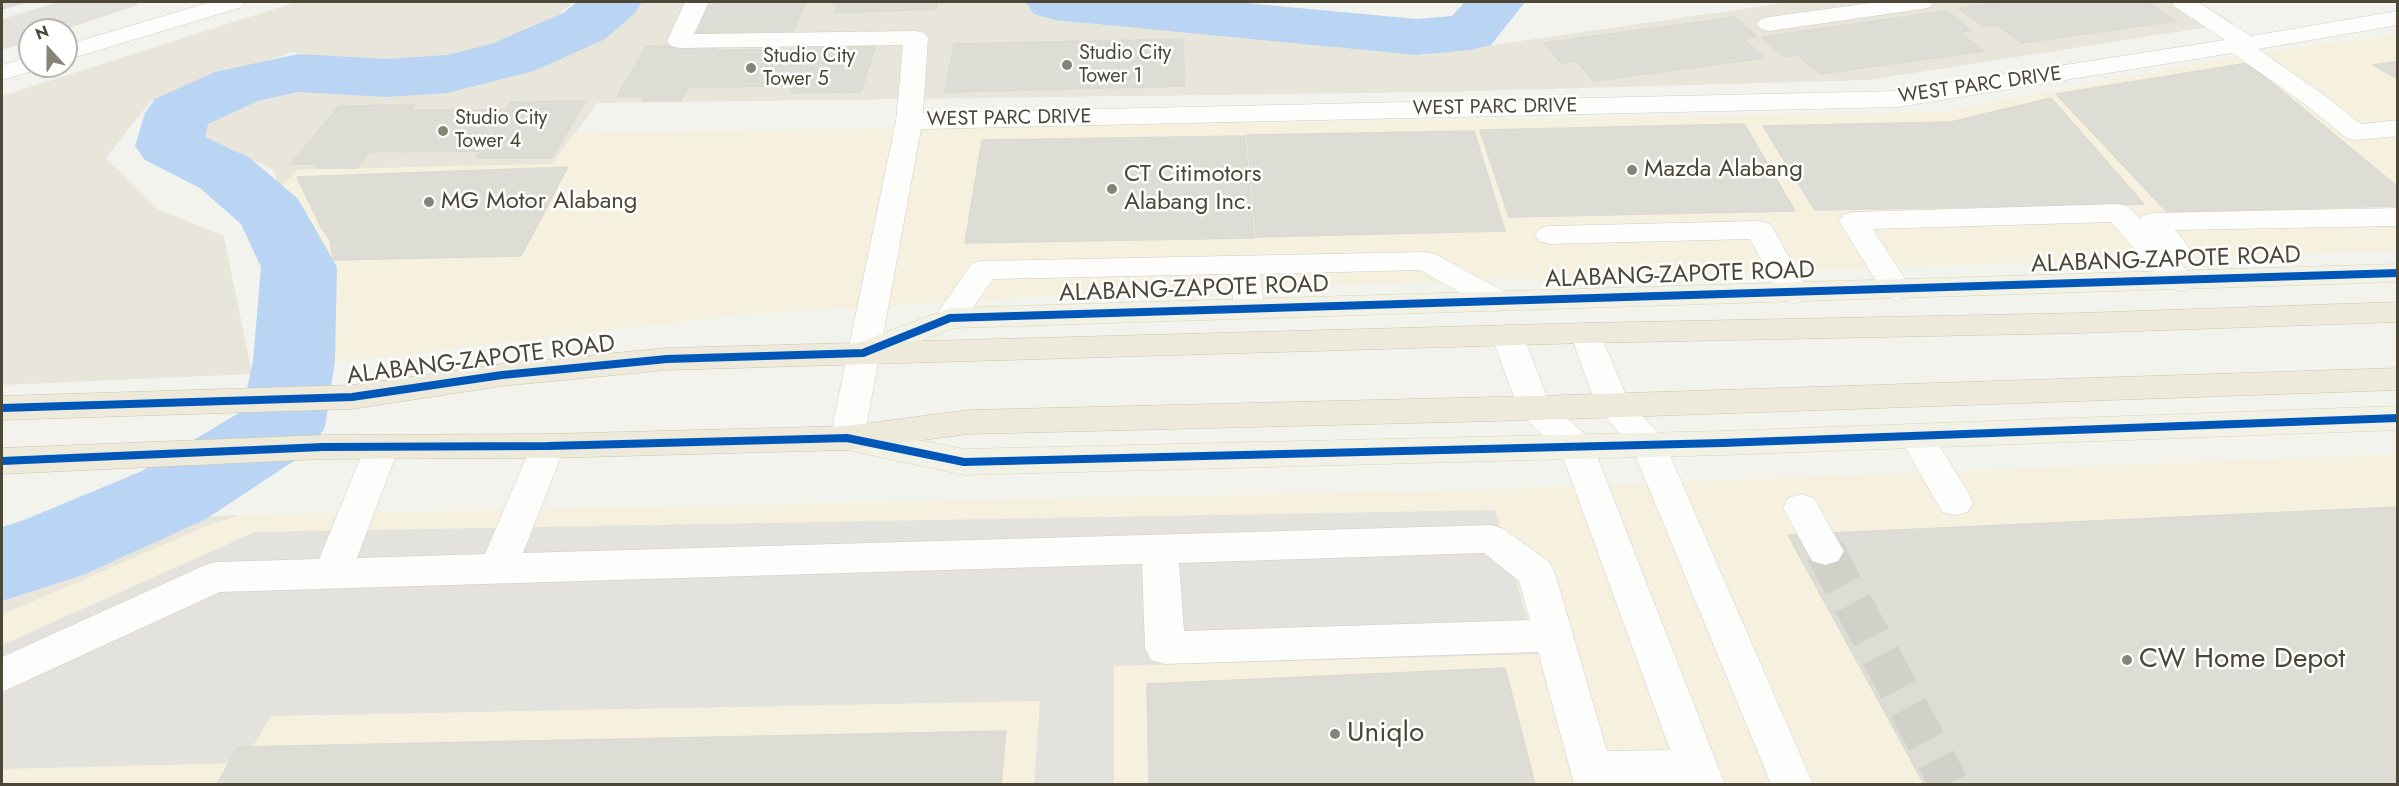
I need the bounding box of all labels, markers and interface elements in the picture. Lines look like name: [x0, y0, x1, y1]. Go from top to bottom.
north arrow: [18, 18, 78, 78]
text: N: [32, 20, 52, 46]
place label: Studio City Tower 1: [1079, 42, 1171, 89]
place label: Studio City Tower 5: [763, 45, 855, 92]
marker: Studio City Tower 1: [1060, 58, 1074, 72]
marker: Studio City Tower 5: [744, 61, 758, 75]
street label: WEST PARC DRIVE: [1897, 63, 2063, 109]
street label: WEST PARC DRIVE: [1412, 95, 1578, 121]
street label: WEST PARC DRIVE: [926, 106, 1092, 132]
place label: Studio City Tower 4: [455, 107, 547, 154]
marker: Studio City Tower 4: [436, 124, 450, 138]
place label: Mazda Alabang: [1644, 156, 1803, 184]
place label: CT Citimotors Alabang Inc.: [1124, 161, 1261, 217]
marker: Mazda Alabang: [1625, 163, 1639, 177]
marker: CT Citimotors Alabang Inc.: [1105, 182, 1119, 196]
place label: MG Motor Alabang: [441, 188, 637, 216]
marker: MG Motor Alabang: [422, 195, 436, 209]
street label: ALABANG-ZAPOTE ROAD: [2031, 242, 2301, 280]
street label: ALABANG-ZAPOTE ROAD: [1545, 257, 1815, 295]
street label: ALABANG-ZAPOTE ROAD: [1059, 271, 1329, 309]
street label: ALABANG-ZAPOTE ROAD: [345, 330, 617, 392]
place label: CW Home Depot: [2139, 643, 2345, 677]
marker: CW Home Depot: [2120, 653, 2134, 667]
place label: Uniqlo: [1347, 717, 1424, 751]
marker: Uniqlo: [1328, 727, 1342, 741]

